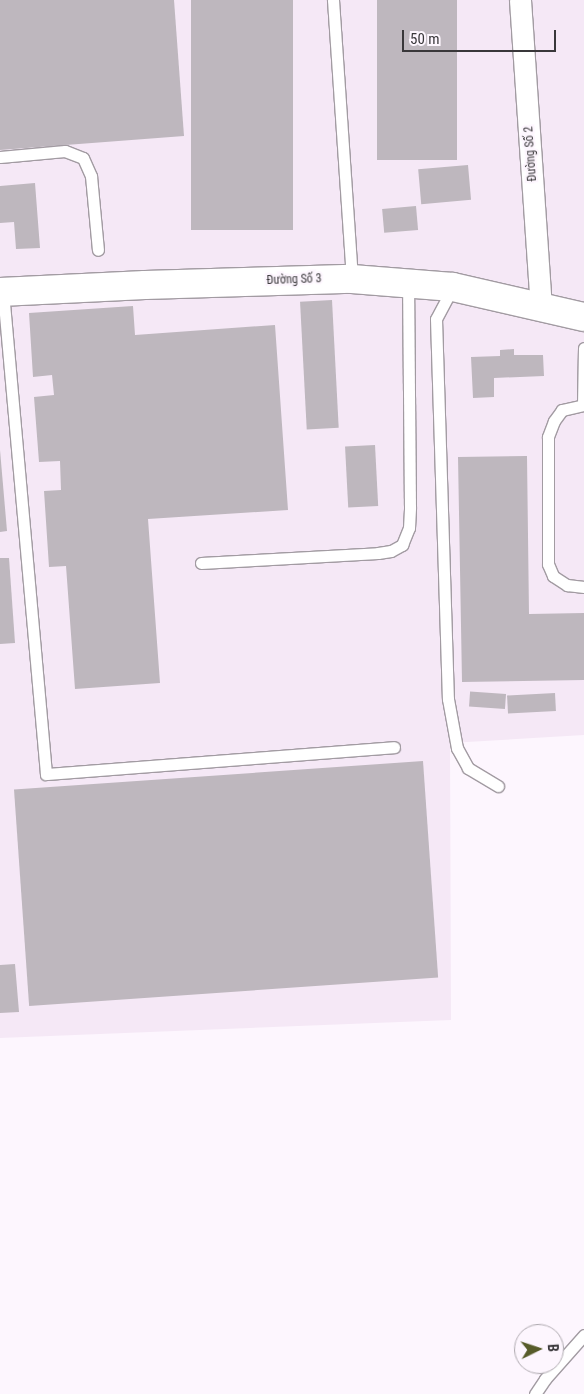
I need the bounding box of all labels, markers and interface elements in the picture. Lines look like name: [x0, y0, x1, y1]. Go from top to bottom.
scale bar: [404, 20, 558, 52]
text: 50 m: [410, 30, 440, 48]
street label: Đường Số 2: [522, 126, 540, 182]
street label: Đường Số 3: [266, 272, 322, 288]
north arrow: [514, 1324, 564, 1374]
text: B: [545, 1344, 561, 1352]

